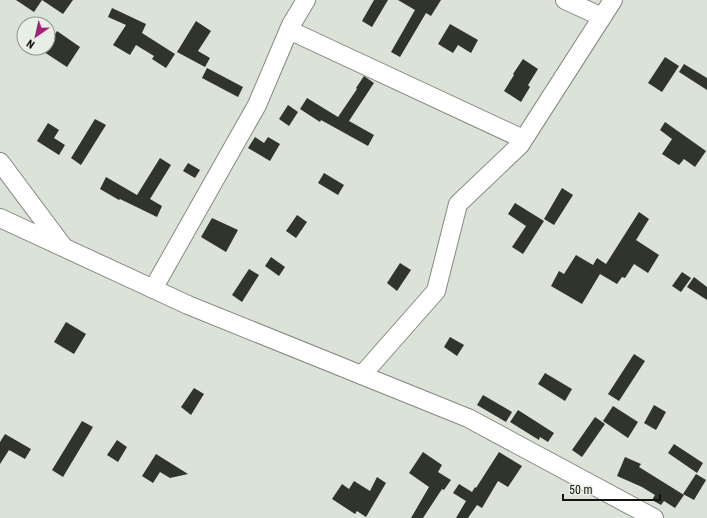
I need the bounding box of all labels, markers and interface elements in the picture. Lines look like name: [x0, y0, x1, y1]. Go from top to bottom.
north arrow: [16, 16, 56, 56]
text: N: [24, 36, 37, 51]
scale bar: [563, 476, 660, 502]
text: 50 m: [569, 483, 593, 497]

